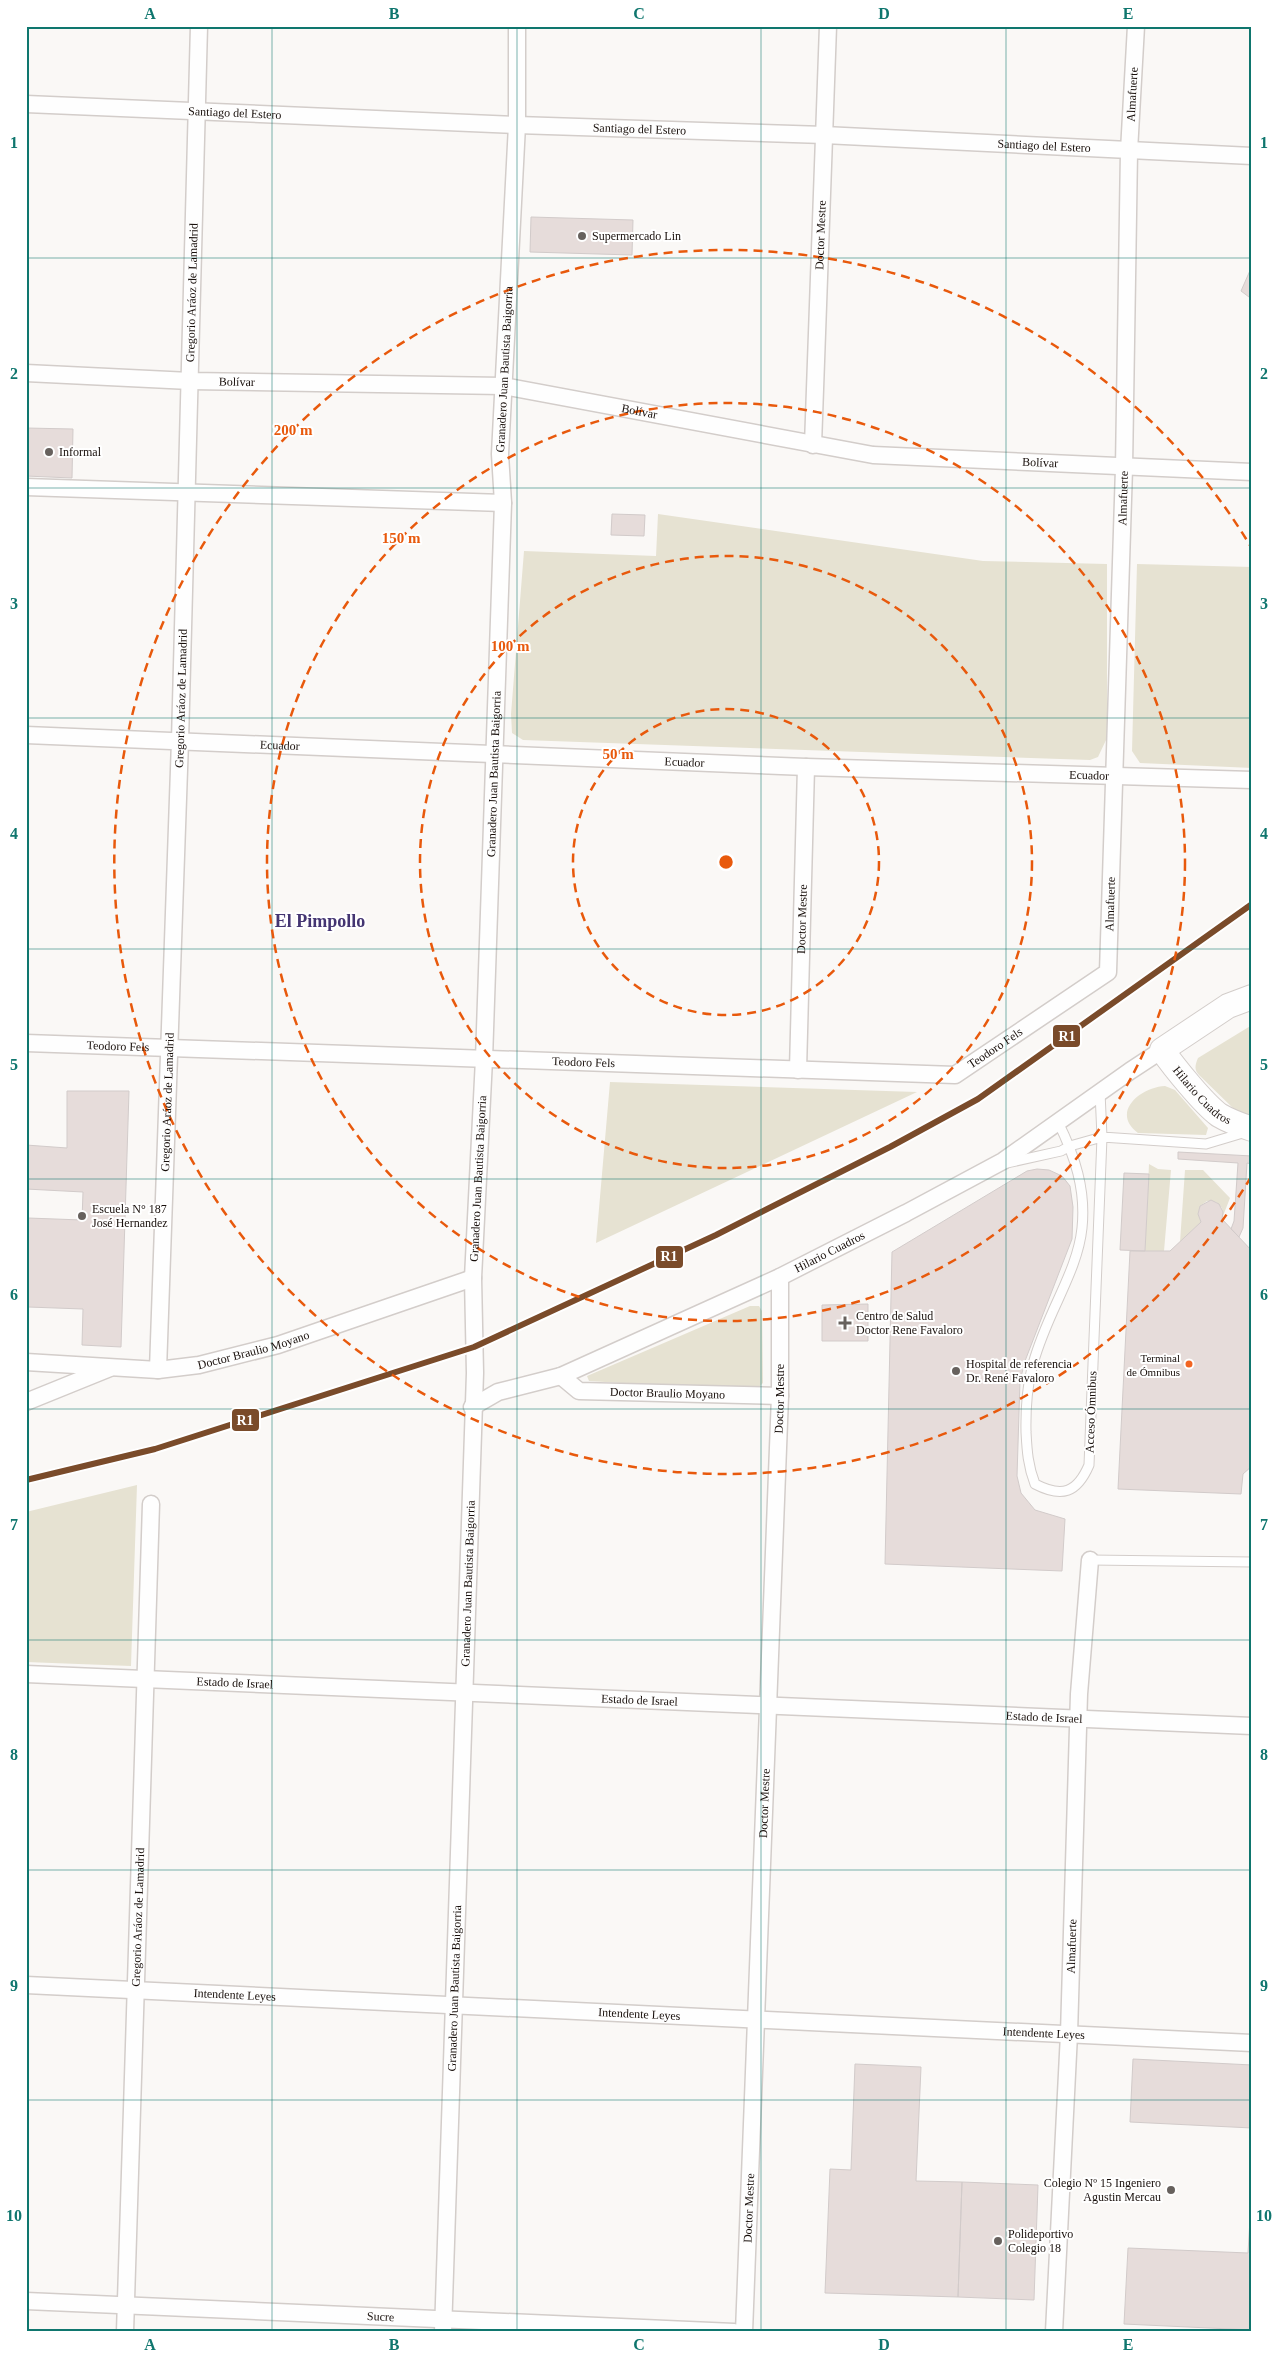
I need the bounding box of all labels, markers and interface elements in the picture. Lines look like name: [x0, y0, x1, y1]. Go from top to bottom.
text: A: [144, 5, 156, 22]
text: B: [389, 5, 400, 22]
text: C: [633, 5, 645, 22]
text: D: [878, 5, 890, 22]
text: E: [1123, 5, 1133, 22]
street label: Almafuerte: [1124, 67, 1141, 122]
street label: Santiago del Estero: [188, 104, 282, 122]
street label: Santiago del Estero: [593, 120, 686, 138]
text: 1: [10, 134, 18, 151]
text: 1: [1260, 134, 1268, 151]
street label: Santiago del Estero: [997, 137, 1091, 155]
street label: Doctor Mestre: [812, 200, 829, 270]
street label: Gregorio Aráoz de Lamadrid: [183, 223, 201, 362]
place label: Supermercado Lin: [592, 229, 681, 243]
marker: Supermercado Lin: [576, 230, 588, 242]
street label: Granadero Juan Bautista Baigorria: [493, 285, 516, 453]
text: 2: [10, 365, 18, 382]
text: 2: [1260, 365, 1268, 382]
street label: Bolívar: [219, 374, 255, 389]
street label: Bolívar: [620, 401, 658, 422]
text: 200 m: [274, 422, 313, 438]
place label: Informal: [59, 445, 102, 459]
marker: Informal: [43, 446, 55, 458]
street label: Bolívar: [1022, 455, 1059, 470]
street label: Almafuerte: [1115, 471, 1131, 526]
text: 150 m: [382, 530, 421, 546]
text: 3: [10, 595, 18, 612]
text: 3: [1260, 595, 1268, 612]
street label: Gregorio Aráoz de Lamadrid: [172, 629, 190, 768]
text: 100 m: [491, 638, 530, 654]
street label: Granadero Juan Bautista Baigorria: [484, 690, 504, 857]
street label: Ecuador: [260, 738, 300, 753]
text: 50 m: [602, 746, 634, 762]
street label: Ecuador: [664, 754, 705, 770]
street label: Ecuador: [1069, 768, 1109, 783]
text: 4: [10, 825, 18, 842]
text: 4: [1260, 825, 1268, 842]
centre of rings: [717, 853, 735, 871]
street label: Almafuerte: [1102, 876, 1118, 932]
street label: Doctor Mestre: [794, 884, 810, 954]
district label: El Pimpollo: [275, 911, 365, 931]
street label: Teodoro Fels: [965, 1024, 1025, 1071]
line badge: R1: [1052, 1024, 1081, 1048]
text: R1: [1058, 1029, 1076, 1044]
street label: Gregorio Aráoz de Lamadrid: [158, 1032, 177, 1172]
street label: Teodoro Fels: [86, 1038, 150, 1054]
street label: Teodoro Fels: [552, 1054, 616, 1070]
text: 5: [10, 1056, 18, 1073]
text: 5: [1260, 1056, 1268, 1073]
street label: Hilario Cuadros: [1170, 1063, 1234, 1127]
street label: Granadero Juan Bautista Baigorria: [467, 1095, 489, 1262]
place label: Escuela N° 187 José Hernandez: [92, 1202, 168, 1230]
marker: Escuela N° 187 José Hernandez: [76, 1210, 88, 1222]
street label: Hilario Cuadros: [792, 1228, 867, 1275]
line badge: R1: [655, 1245, 684, 1269]
text: R1: [660, 1249, 678, 1264]
text: 6: [10, 1286, 18, 1303]
text: 6: [1260, 1286, 1268, 1303]
place label: Centro de Salud Doctor Rene Favaloro: [856, 1309, 963, 1337]
marker: Centro de Salud Doctor Rene Favaloro: [838, 1316, 852, 1330]
street label: Doctor Braulio Moyano: [196, 1328, 311, 1372]
place label: Terminal de Ómnibus: [1127, 1352, 1180, 1378]
place label: Hospital de referencia Dr. René Favaloro: [966, 1357, 1073, 1385]
marker: Terminal de Ómnibus: [1184, 1359, 1194, 1369]
street label: Doctor Mestre: [772, 1364, 787, 1434]
marker: Hospital de referencia Dr. René Favaloro: [950, 1365, 962, 1377]
street label: Acceso Ómnibus: [1083, 1370, 1099, 1453]
street label: Doctor Braulio Moyano: [610, 1385, 725, 1402]
line badge: R1: [231, 1408, 260, 1432]
text: R1: [236, 1413, 254, 1428]
street label: Granadero Juan Bautista Baigorria: [458, 1499, 478, 1667]
text: 7: [10, 1516, 18, 1533]
text: 7: [1260, 1516, 1268, 1533]
street label: Estado de Israel: [196, 1674, 274, 1692]
street label: Estado de Israel: [601, 1691, 679, 1709]
street label: Estado de Israel: [1005, 1709, 1083, 1726]
text: 8: [10, 1746, 18, 1763]
text: 8: [1260, 1746, 1268, 1763]
street label: Doctor Mestre: [756, 1768, 773, 1838]
street label: Gregorio Aráoz de Lamadrid: [129, 1848, 147, 1987]
street label: Granadero Juan Bautista Baigorria: [445, 1904, 464, 2072]
street label: Almafuerte: [1064, 1919, 1079, 1974]
text: 9: [10, 1977, 18, 1994]
text: 9: [1260, 1977, 1268, 1994]
street label: Intendente Leyes: [193, 1986, 277, 2004]
street label: Intendente Leyes: [598, 2005, 681, 2023]
street label: Intendente Leyes: [1002, 2024, 1086, 2042]
street label: Doctor Mestre: [740, 2173, 757, 2243]
place label: Colegio Nº 15 Ingeniero Agustin Mercau: [1044, 2176, 1161, 2204]
marker: Colegio Nº 15 Ingeniero Agustin Mercau: [1165, 2184, 1177, 2196]
text: 10: [6, 2207, 22, 2224]
text: 10: [1256, 2207, 1272, 2224]
place label: Polideportivo Colegio 18: [1008, 2227, 1073, 2255]
marker: Polideportivo Colegio 18: [992, 2235, 1004, 2247]
street label: Sucre: [367, 2309, 395, 2324]
text: A: [144, 2336, 156, 2353]
text: B: [389, 2336, 400, 2353]
text: C: [633, 2336, 645, 2353]
text: D: [878, 2336, 890, 2353]
text: E: [1123, 2336, 1133, 2353]

